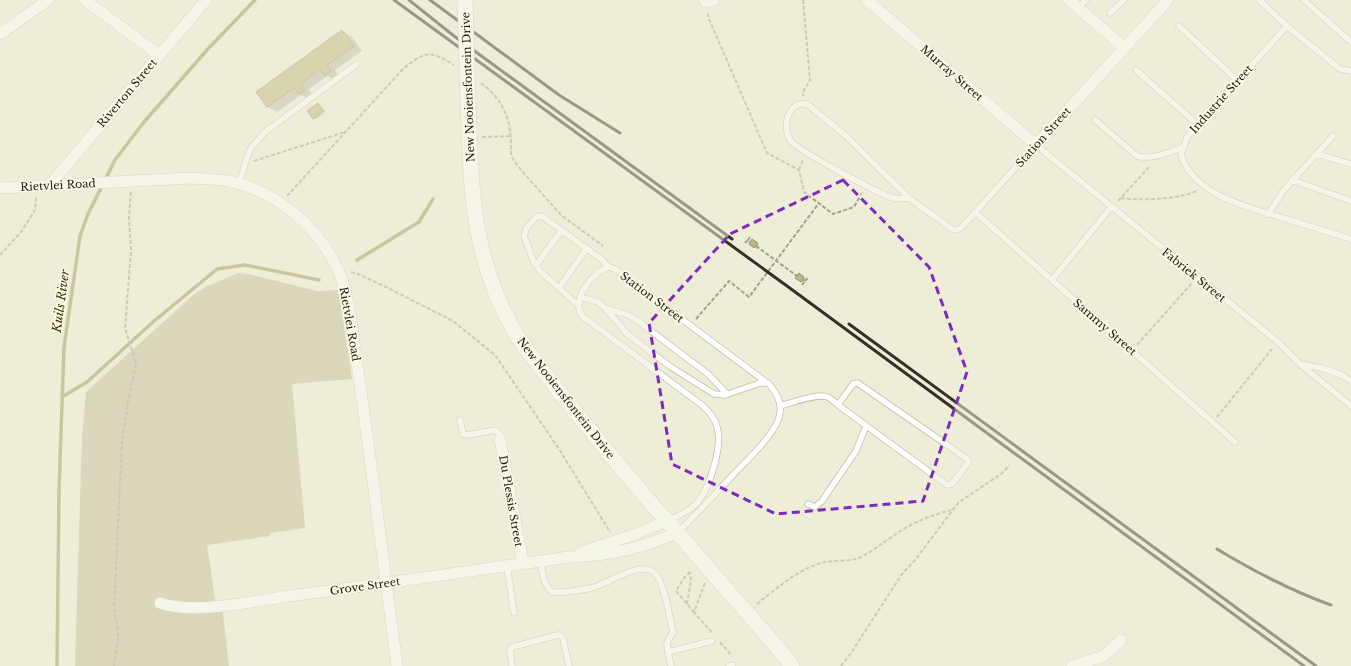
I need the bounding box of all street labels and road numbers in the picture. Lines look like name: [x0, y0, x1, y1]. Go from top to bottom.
street label: New Nooiensfontein Drive: [458, 12, 478, 162]
street label: Murray Street: [918, 42, 987, 105]
street label: Riverton Street: [94, 55, 160, 130]
street label: Industrie Street: [1186, 61, 1256, 136]
street label: Station Street: [1012, 103, 1074, 170]
street label: Rietvlei Road: [20, 176, 97, 194]
street label: Fabriek Street: [1159, 245, 1230, 306]
street label: Station Street: [617, 268, 687, 326]
street label: Rietvlei Road: [337, 286, 364, 363]
street label: Sammy Street: [1070, 296, 1140, 359]
street label: New Nooiensfontein Drive: [514, 335, 618, 461]
street label: Du Plessis Street: [496, 454, 526, 549]
street label: Grove Street: [329, 574, 402, 598]

